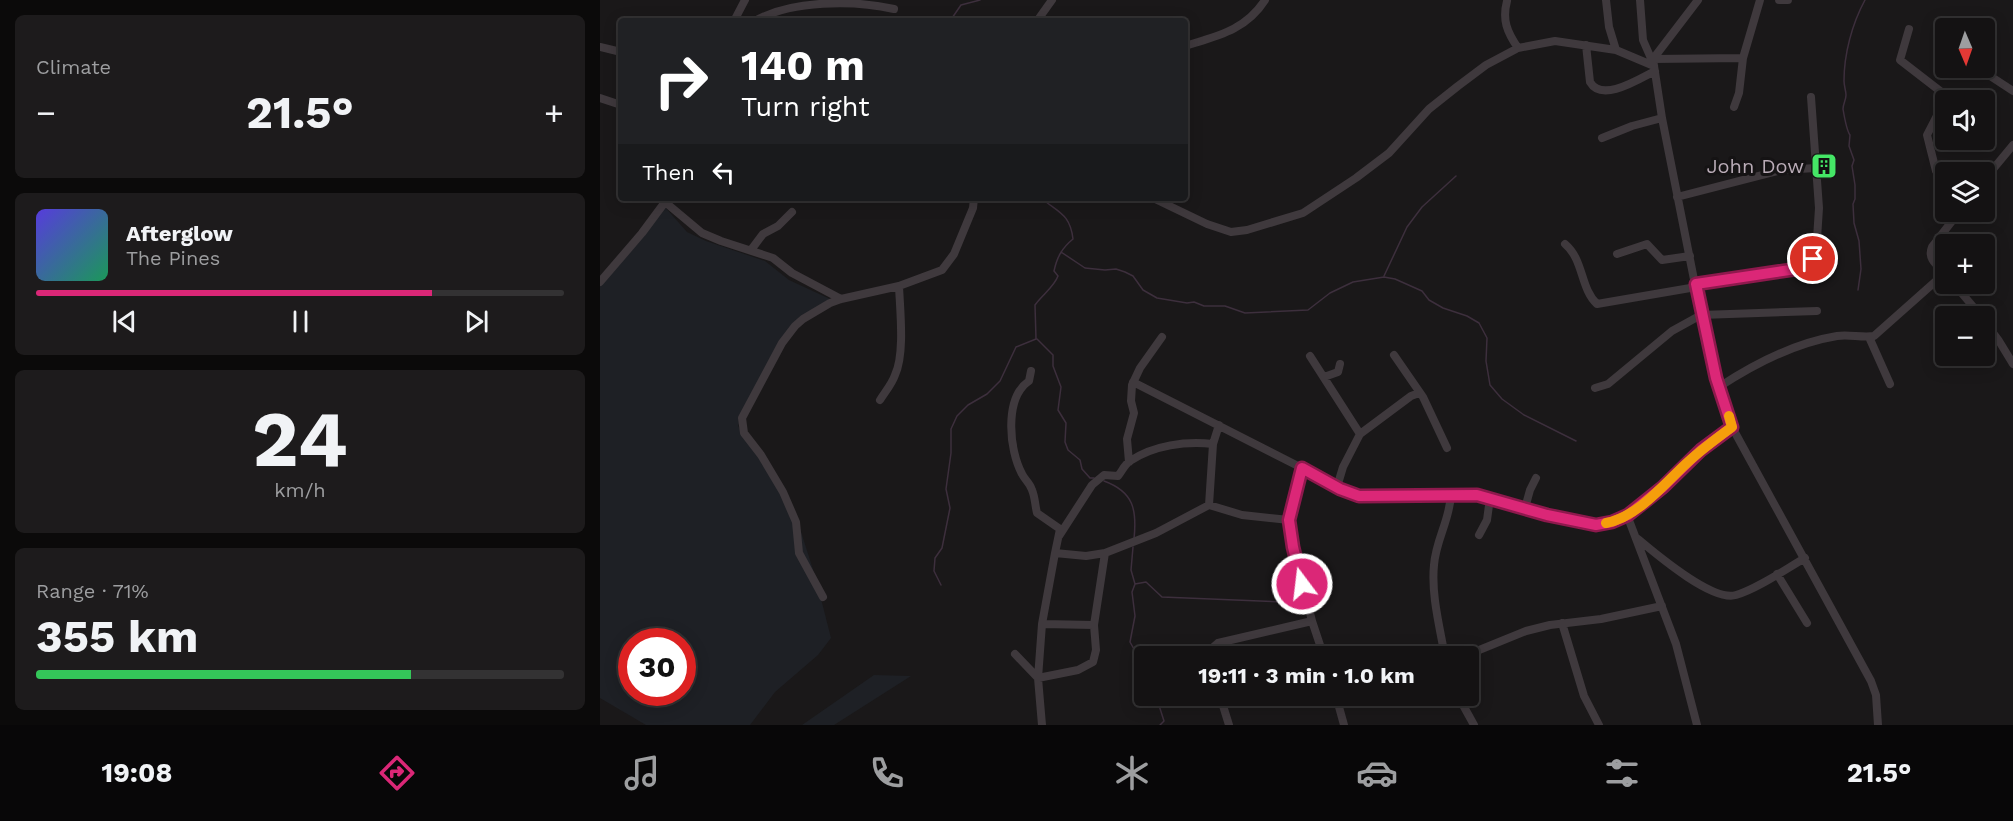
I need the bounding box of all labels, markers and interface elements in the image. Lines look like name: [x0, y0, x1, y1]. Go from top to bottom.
north arrow: [1935, 18, 1995, 78]
map controls: [1935, 18, 1995, 366]
text: 140 m: [741, 41, 865, 90]
icon: right: [642, 42, 720, 120]
text: Climate: [36, 55, 111, 79]
text: 21.5°: [246, 86, 354, 139]
button: sound: [1935, 90, 1995, 150]
text: Turn right: [741, 91, 870, 123]
text: −: [36, 93, 56, 132]
text: +: [544, 93, 564, 132]
building icon: John Dow: [1809, 151, 1839, 181]
place label: John Dow: [1706, 154, 1804, 178]
icon: left: [707, 156, 740, 189]
text: Then: [642, 160, 695, 185]
button: layers: [1935, 162, 1995, 222]
text: Afterglow: [126, 221, 233, 246]
pin: [1787, 233, 1838, 284]
button: +: [1935, 234, 1995, 294]
icon: arrive: [1796, 242, 1829, 275]
text: The Pines: [126, 246, 220, 270]
icon: previous: [108, 305, 141, 338]
icon: pause: [284, 305, 317, 338]
icon: next: [460, 305, 493, 338]
button: −: [1935, 306, 1995, 366]
text: 24: [252, 393, 348, 485]
text: km/h: [274, 478, 326, 502]
position arrow: [1270, 552, 1334, 616]
text: Range · 71%: [36, 579, 149, 603]
text: 355 km: [36, 610, 198, 663]
speed limit sign: 30: [618, 628, 696, 706]
text: 19:11 · 3 min · 1.0 km: [1198, 663, 1415, 688]
icon: directions: [376, 752, 418, 794]
icon: music: [621, 752, 663, 794]
icon: phone: [866, 752, 908, 794]
icon: climate: [1111, 752, 1153, 794]
icon: car: [1356, 752, 1398, 794]
icon: filters: [1601, 752, 1643, 794]
text: 19:08: [102, 757, 172, 789]
text: 21.5°: [1847, 757, 1911, 789]

